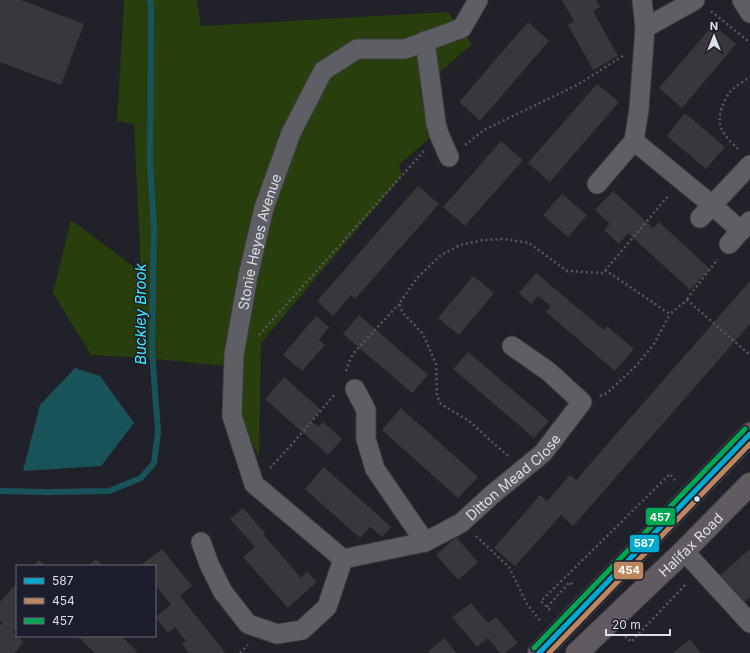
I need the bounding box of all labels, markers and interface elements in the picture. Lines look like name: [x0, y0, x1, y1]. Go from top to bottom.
north arrow: [694, 16, 734, 56]
text: N: [710, 19, 718, 33]
street label: Stonie Heyes Avenue: [234, 171, 284, 311]
water label: Buckley Brook: [131, 262, 150, 365]
street label: Ditton Mead Close: [462, 430, 563, 523]
unlabelled marker: [692, 494, 702, 504]
line badge: 457: [645, 507, 676, 526]
street label: Halifax Road: [655, 509, 726, 580]
text: 457: [650, 510, 670, 524]
line badge: 587: [629, 534, 660, 553]
text: 587: [634, 536, 654, 550]
line badge: 454: [613, 561, 644, 580]
text: 454: [618, 563, 640, 577]
legend: [16, 565, 156, 637]
text: 587: [52, 573, 74, 588]
text: 454: [52, 593, 75, 608]
scale bar: [606, 611, 670, 637]
text: 457: [52, 613, 74, 628]
text: 20 m: [612, 617, 641, 632]

